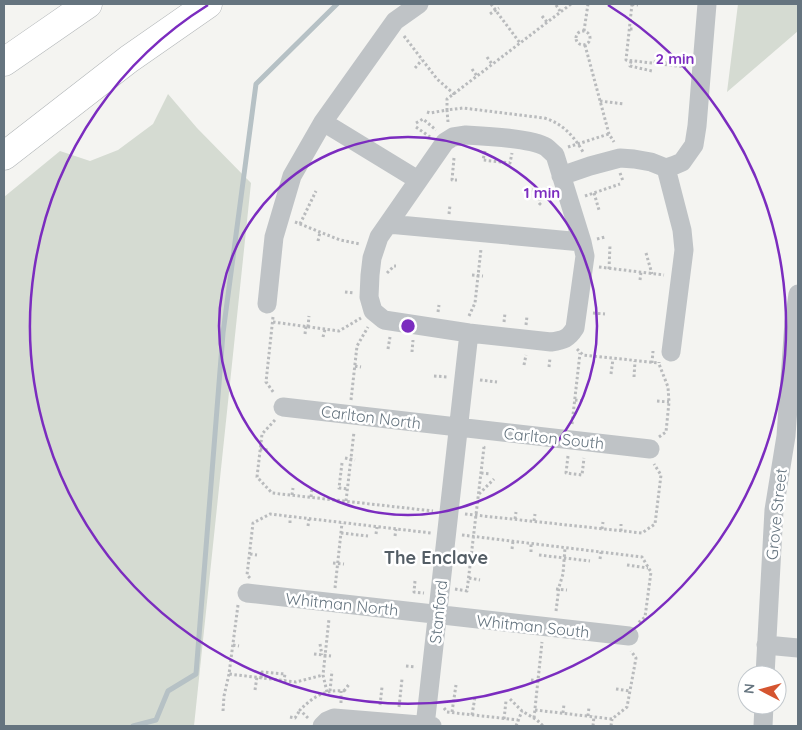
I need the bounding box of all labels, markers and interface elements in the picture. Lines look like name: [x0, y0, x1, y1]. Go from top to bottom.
text: 2 min: [655, 49, 695, 68]
text: 1 min: [524, 183, 560, 202]
centre of rings: [399, 317, 417, 335]
street label: Carlton North: [320, 401, 422, 433]
street label: Carlton South: [503, 423, 605, 453]
street label: Grove Street: [761, 467, 791, 561]
district label: The Enclave: [384, 546, 488, 569]
street label: Stanford: [425, 579, 451, 645]
street label: Whitman North: [285, 588, 399, 620]
street label: Whitman South: [475, 610, 591, 642]
north arrow: [737, 665, 787, 715]
text: N: [740, 683, 759, 695]

